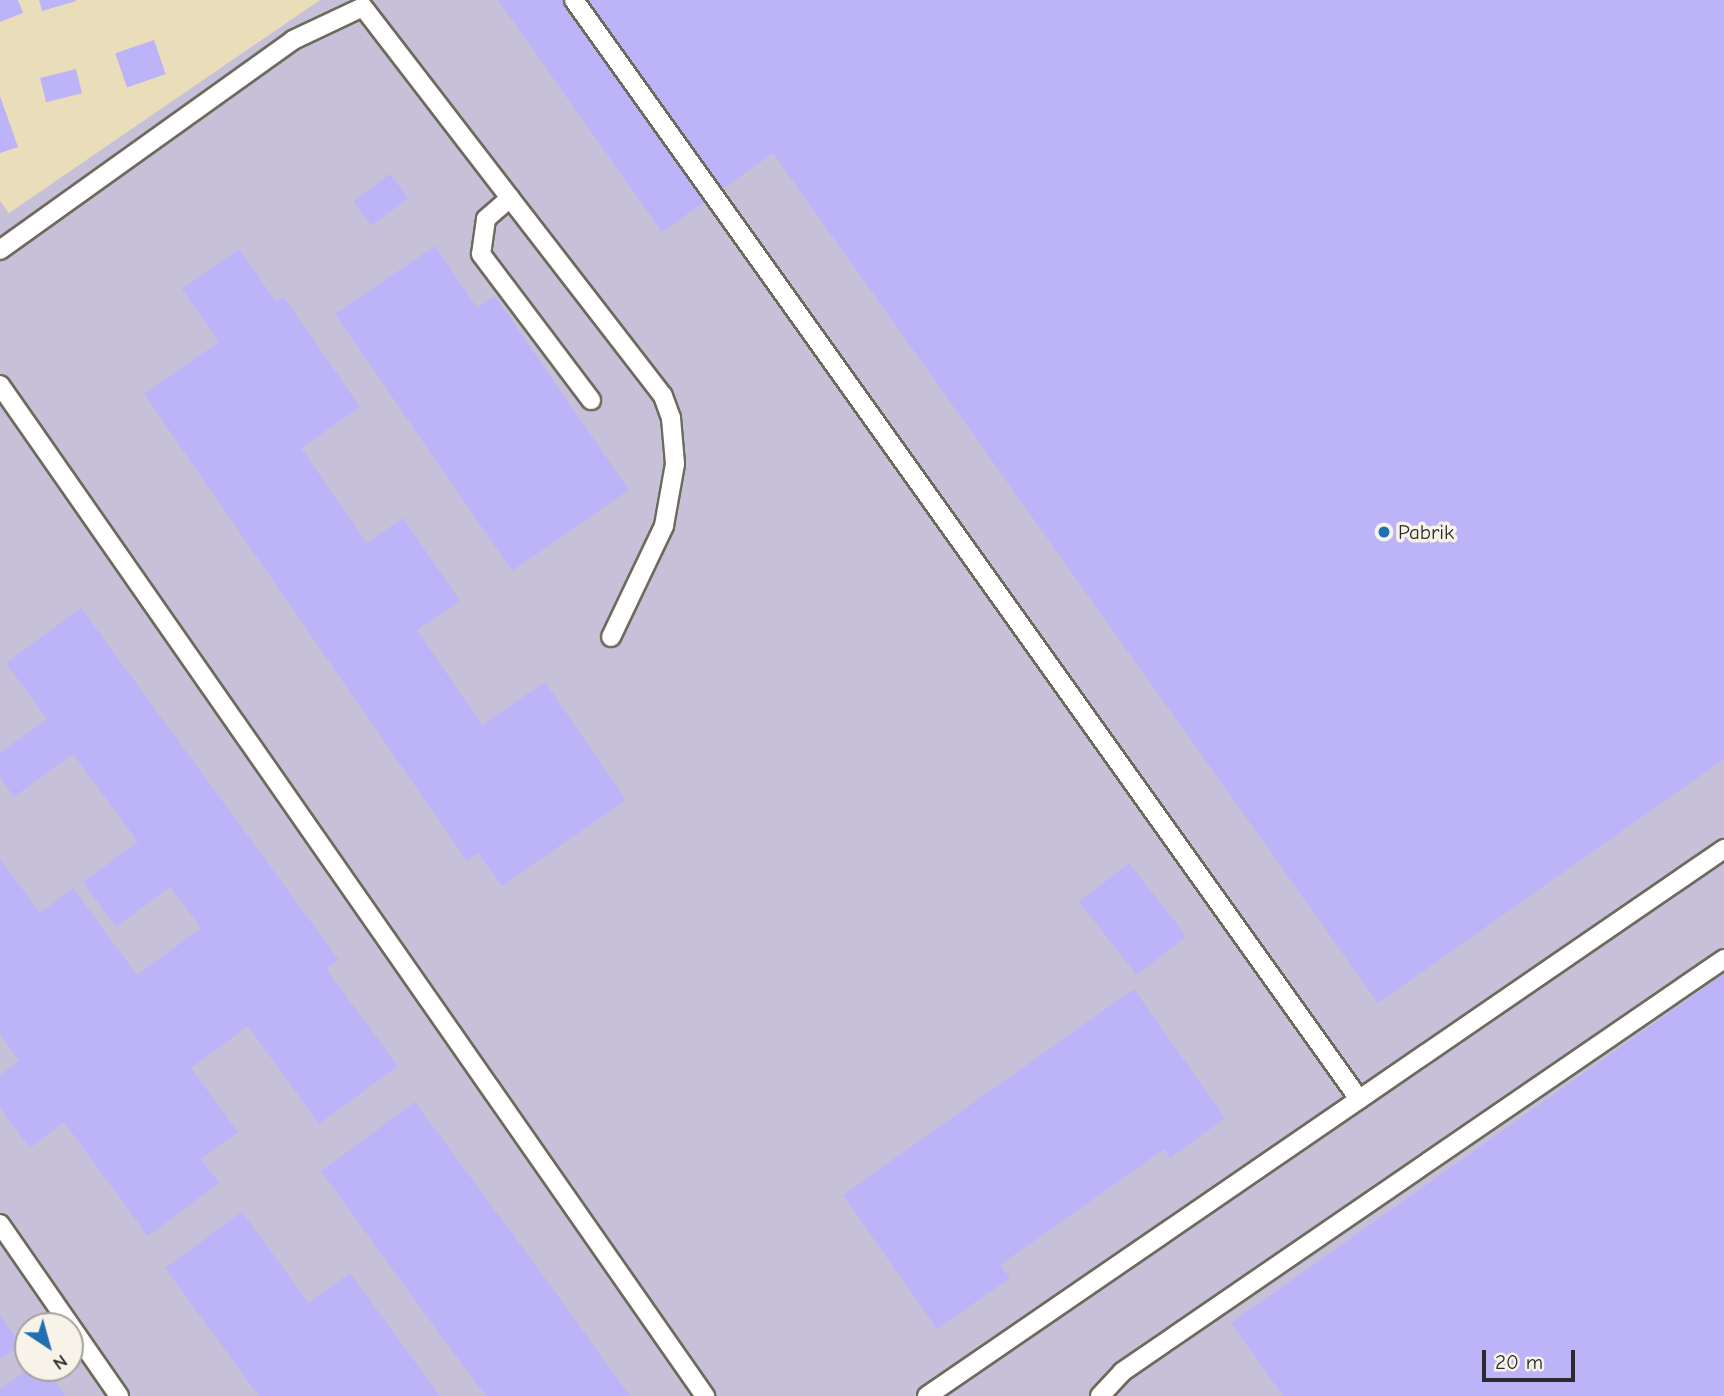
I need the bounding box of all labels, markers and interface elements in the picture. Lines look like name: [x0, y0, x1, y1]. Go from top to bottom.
place label: Pabrik: [1398, 519, 1454, 545]
marker: Pabrik: [1376, 524, 1392, 540]
north arrow: [14, 1312, 84, 1382]
scale bar: [1486, 1336, 1579, 1380]
text: N: [49, 1350, 72, 1375]
text: 20 m: [1495, 1350, 1543, 1374]

